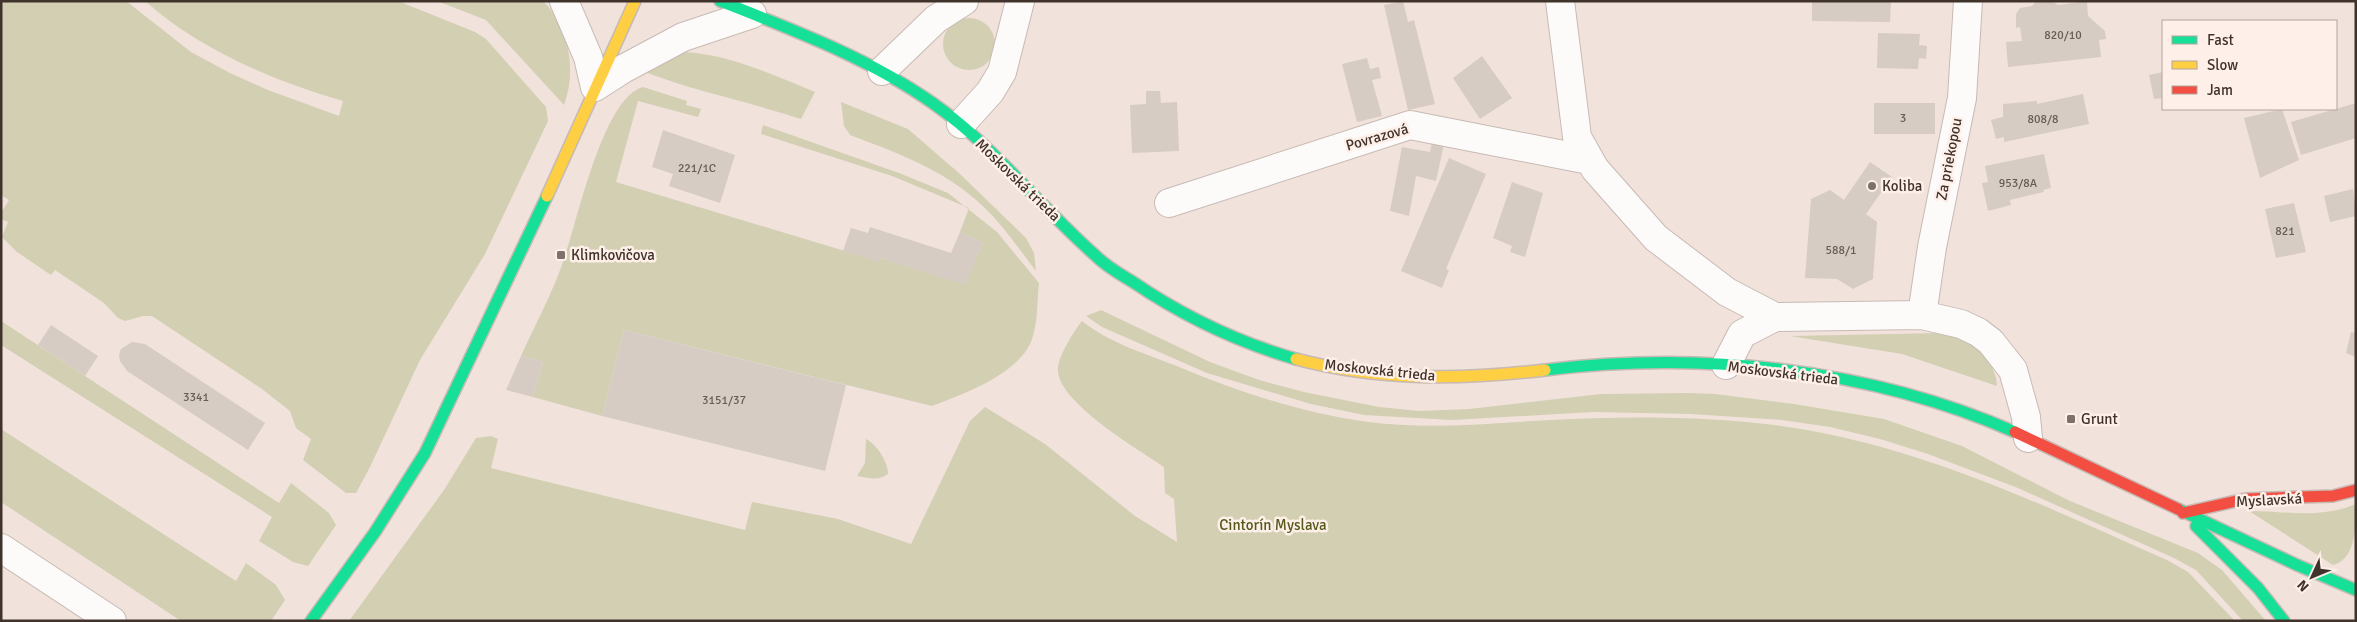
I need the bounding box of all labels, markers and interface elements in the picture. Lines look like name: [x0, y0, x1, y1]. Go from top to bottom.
legend: [2162, 20, 2337, 110]
house number: 820/10: [2044, 28, 2082, 43]
text: Fast: [2207, 31, 2234, 49]
text: Slow: [2207, 56, 2238, 74]
text: Jam: [2207, 81, 2233, 99]
house number: 3: [1900, 111, 1906, 126]
house number: 808/8: [2028, 112, 2058, 127]
street label: Za priekopou: [1932, 116, 1966, 202]
street label: Povrazová: [1344, 120, 1410, 154]
street label: Moskovská trieda: [972, 135, 1064, 225]
house number: 221/1C: [678, 161, 716, 176]
house number: 953/8A: [1999, 176, 2038, 191]
place label: Koliba: [1882, 177, 1922, 195]
marker: Koliba: [1866, 180, 1878, 192]
house number: 821: [2275, 224, 2295, 239]
house number: 588/1: [1826, 243, 1856, 258]
place label: Klimkovičova: [571, 246, 655, 264]
marker: Klimkovičova: [555, 249, 567, 261]
street label: Moskovská trieda: [1324, 355, 1436, 385]
street label: Moskovská trieda: [1727, 357, 1839, 389]
house number: 3341: [183, 390, 209, 405]
house number: 3151/37: [702, 393, 746, 408]
place label: Grunt: [2081, 410, 2118, 428]
marker: Grunt: [2065, 413, 2077, 425]
street label: Myslavská: [2236, 489, 2302, 511]
park label: Cintorín Myslava: [1219, 516, 1327, 534]
north arrow: [2287, 552, 2337, 602]
text: N: [2294, 576, 2313, 595]

